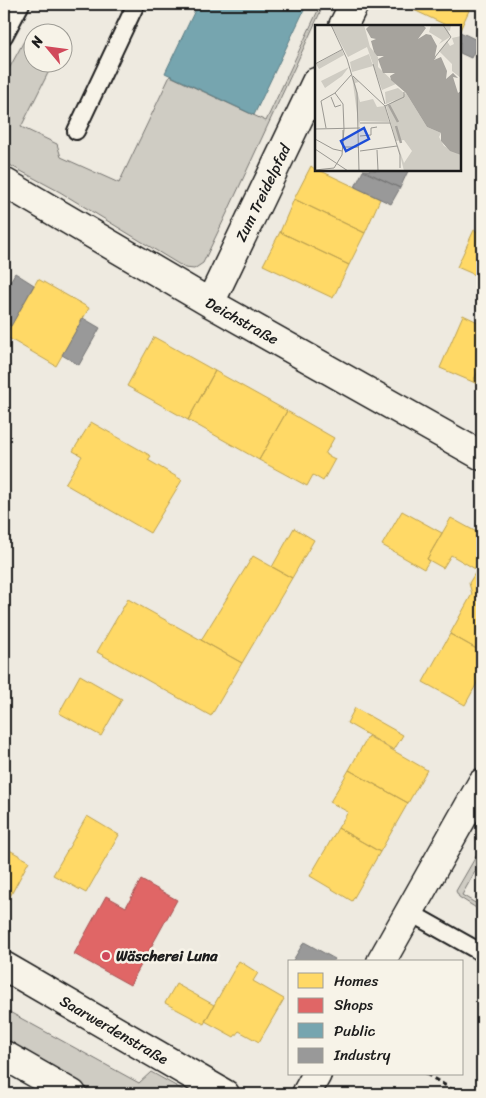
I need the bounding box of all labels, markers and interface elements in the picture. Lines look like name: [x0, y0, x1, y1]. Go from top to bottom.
north arrow: [22, 22, 72, 72]
inset map: [315, 25, 461, 171]
text: N: [23, 31, 50, 53]
street label: Zum Treidelpfad: [228, 139, 298, 246]
street label: Deichstraße: [200, 290, 284, 352]
place label: Wäscherei Luna: [116, 943, 218, 969]
marker: Wäscherei Luna: [100, 950, 112, 962]
legend: [288, 960, 464, 1076]
text: Homes: [334, 968, 378, 994]
street label: Saarwerdenstraße: [55, 988, 173, 1072]
text: Shops: [334, 992, 374, 1018]
text: Public: [334, 1018, 376, 1044]
text: Industry: [333, 1042, 391, 1068]

